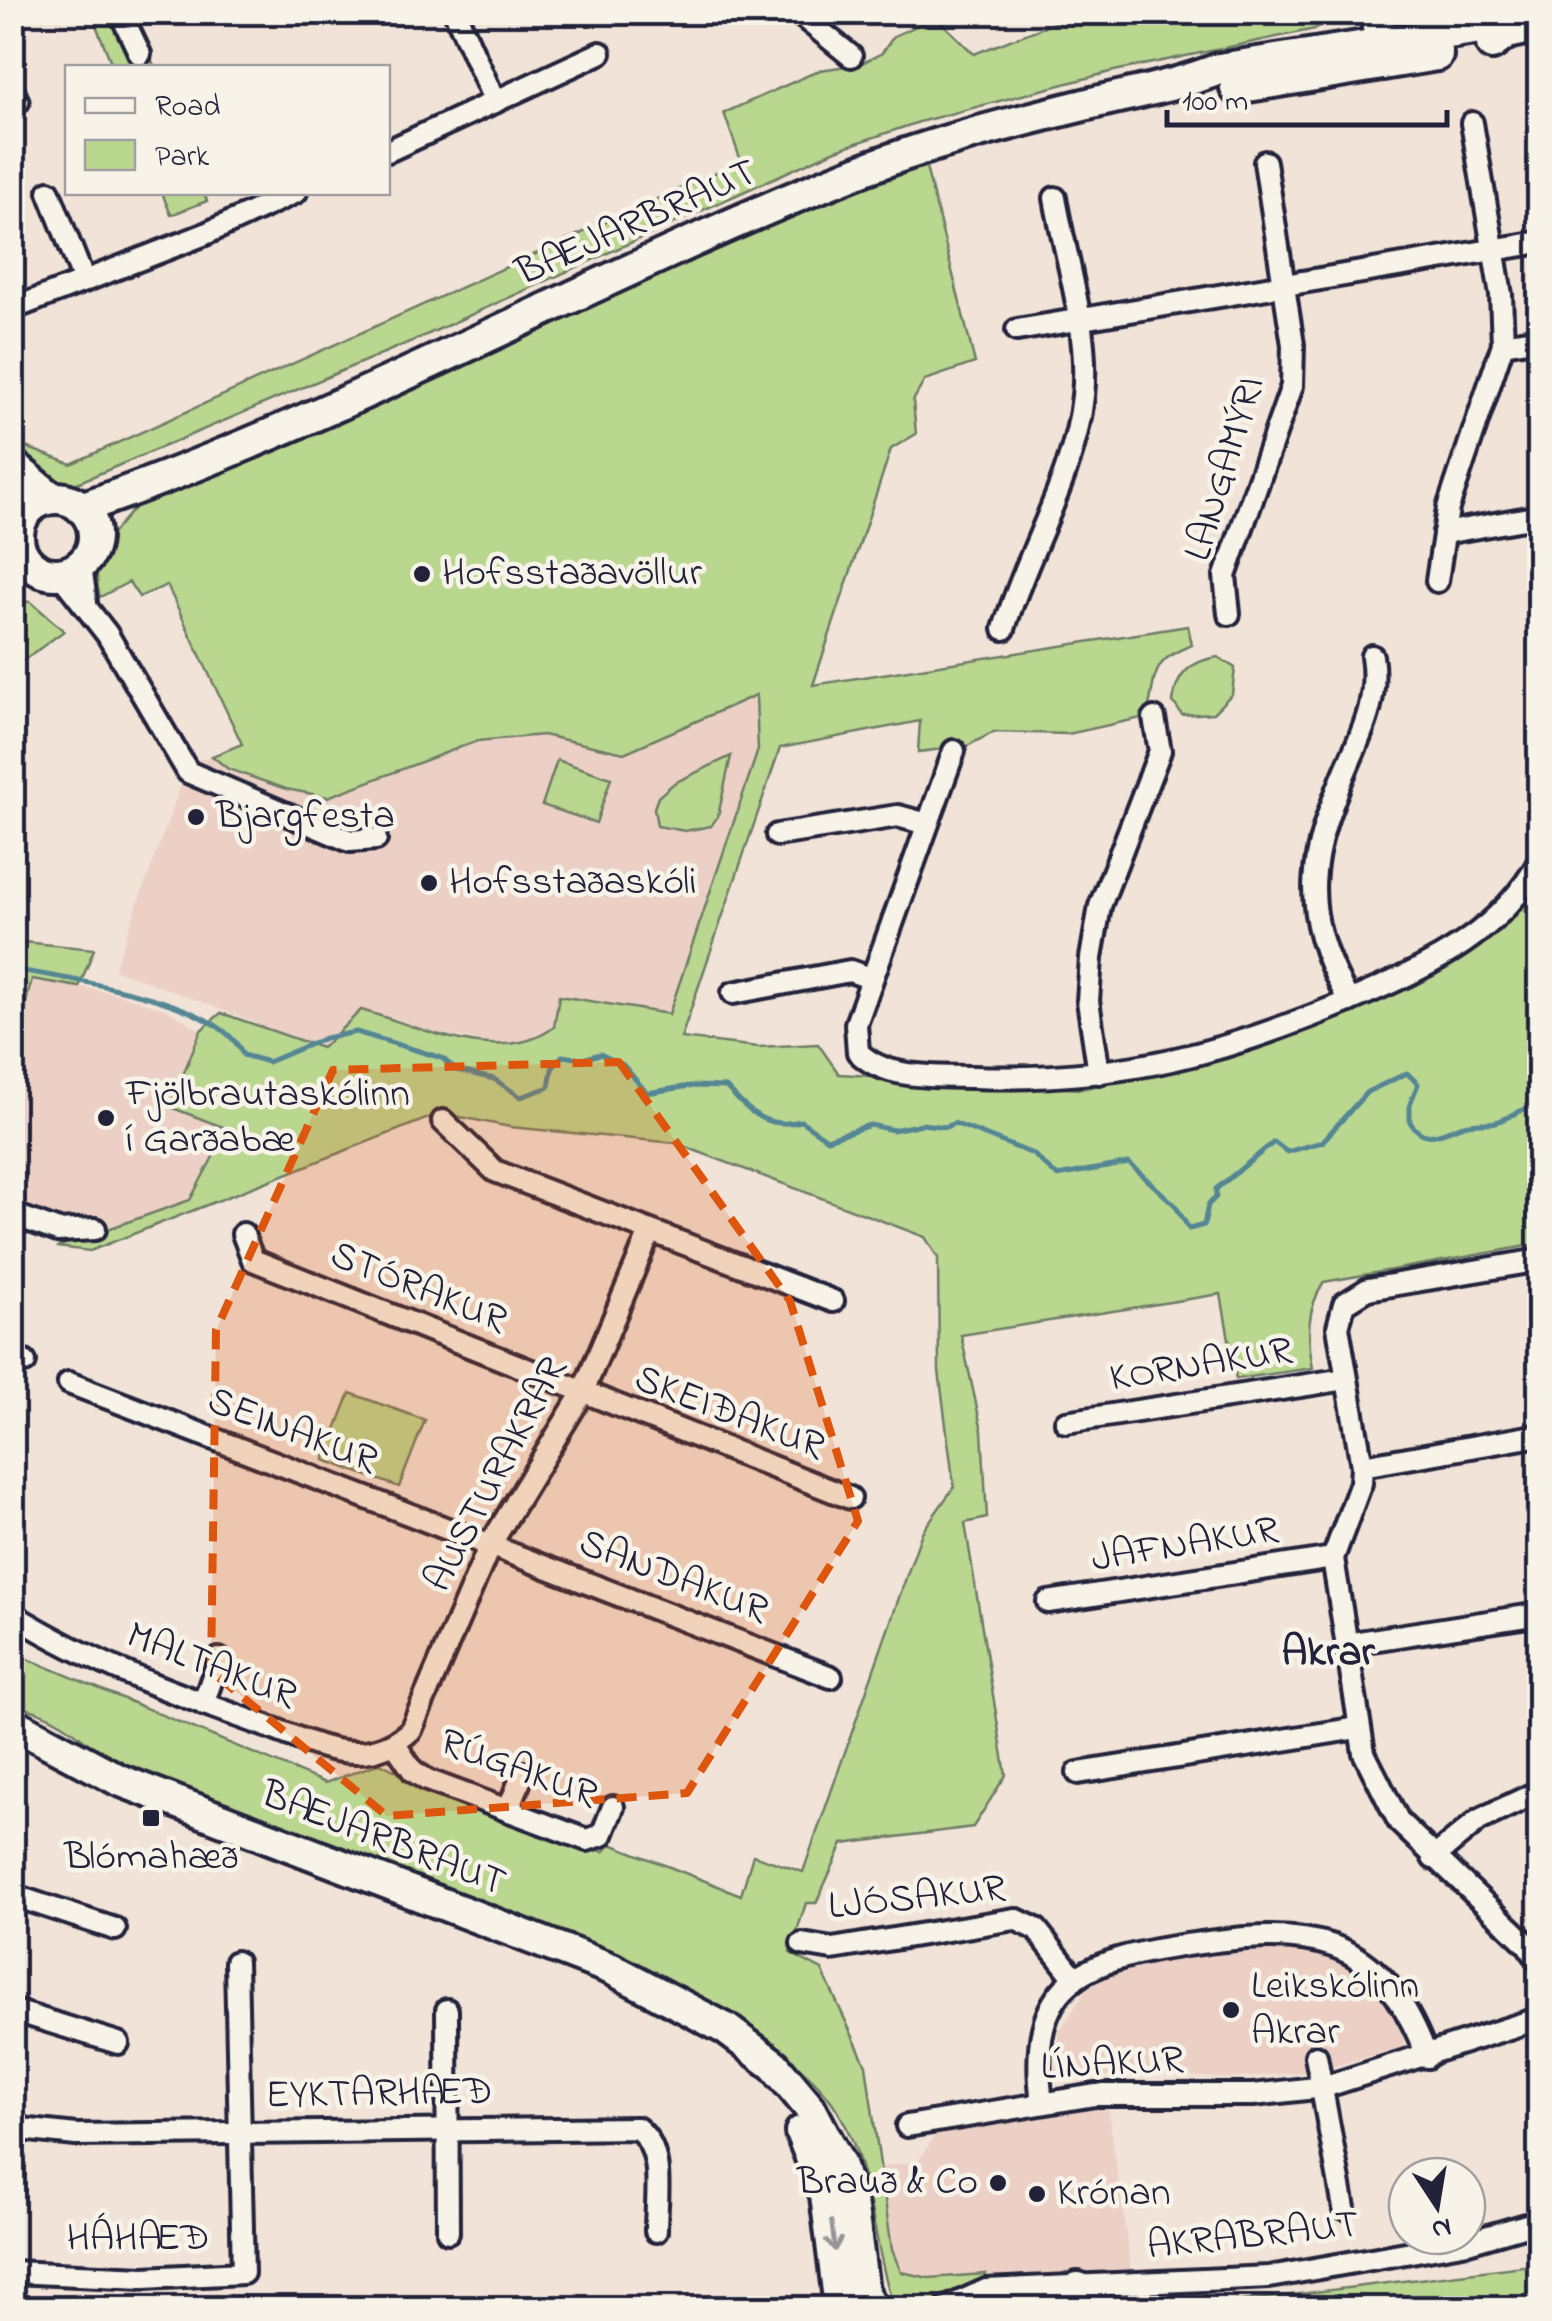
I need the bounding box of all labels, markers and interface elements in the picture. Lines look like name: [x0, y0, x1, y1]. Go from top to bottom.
legend: [65, 65, 390, 195]
scale bar: [1167, 65, 1447, 127]
text: 100 m: [1182, 81, 1248, 125]
text: Road: [155, 86, 220, 130]
text: Park: [155, 136, 210, 180]
street label: BÆJARBRAUT: [506, 145, 767, 304]
street label: LANGAMÝRI: [1170, 369, 1282, 569]
place label: Hofsstaðavöllur: [442, 545, 703, 604]
marker: Hofsstaðavöllur: [411, 563, 433, 585]
place label: Bjargfesta: [215, 788, 395, 847]
marker: Bjargfesta: [185, 806, 207, 828]
place label: Hofsstaðaskóli: [449, 854, 697, 913]
marker: Hofsstaðaskóli: [418, 872, 440, 894]
place label: Fjölbrautaskólinn í Garðabæ: [125, 1066, 410, 1171]
marker: Fjölbrautaskólinn í Garðabæ: [95, 1107, 117, 1129]
street label: STÓRAKUR: [321, 1227, 516, 1352]
street label: KORNAKUR: [1106, 1322, 1297, 1410]
street label: AUSTURAKRAR: [410, 1346, 584, 1603]
street label: SKEIÐAKUR: [625, 1351, 834, 1478]
street label: SEINAKUR: [198, 1373, 386, 1492]
street label: JAFNAKUR: [1087, 1502, 1284, 1590]
street label: SANDAKUR: [570, 1515, 777, 1641]
street label: MALTAKUR: [117, 1608, 306, 1727]
district label: Akrar: [1282, 1623, 1375, 1684]
street label: RÚGAKUR: [431, 1714, 606, 1826]
street label: BÆJARBRAUT: [251, 1766, 514, 1914]
marker: Blómahæð: [140, 1807, 162, 1829]
place label: Blómahæð: [63, 1829, 238, 1888]
street label: LJÓSAKUR: [826, 1860, 1009, 1938]
place label: Leikskólinn Akrar: [1251, 1958, 1419, 2063]
marker: Leikskólinn Akrar: [1220, 1999, 1242, 2021]
street label: LÍNAKUR: [1039, 2032, 1186, 2098]
street label: EYKTARHÆÐ: [265, 2064, 493, 2126]
place label: Brauð & Co: [796, 2154, 978, 2213]
north arrow: [1387, 2156, 1487, 2256]
place label: Krónan: [1057, 2165, 1171, 2224]
marker: Brauð & Co: [987, 2172, 1009, 2194]
marker: Krónan: [1026, 2183, 1048, 2205]
street label: AKRABRAUT: [1144, 2197, 1362, 2277]
text: N: [1428, 2205, 1455, 2249]
street label: HÁHÆÐ: [66, 2210, 210, 2269]
one-way arrow: [824, 2219, 843, 2251]

